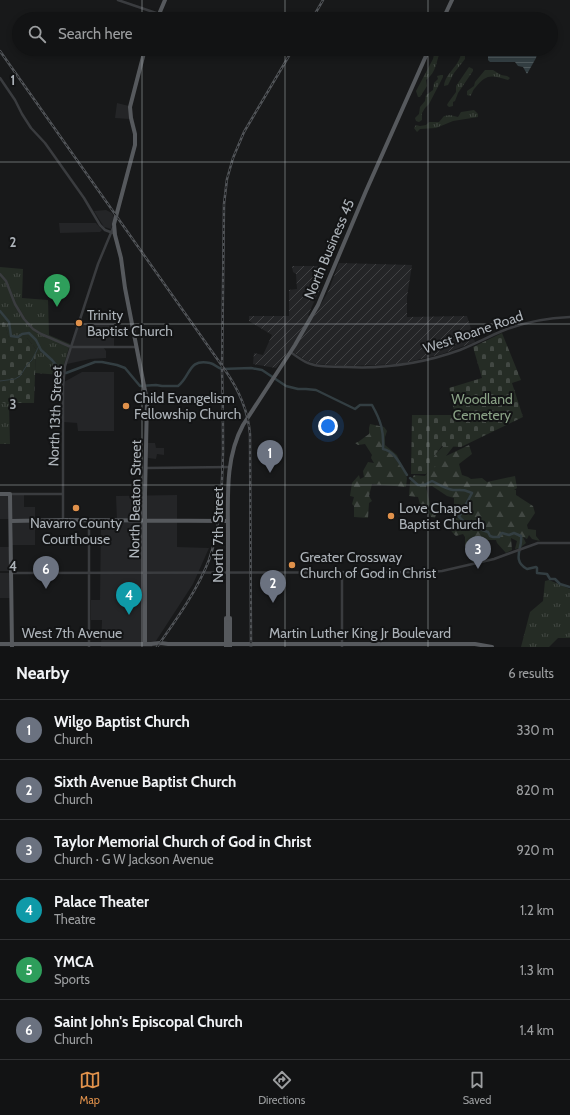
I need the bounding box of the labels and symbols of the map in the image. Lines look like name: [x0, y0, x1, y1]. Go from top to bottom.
text: 1: [11, 72, 15, 88]
street label: North Business 45: [300, 196, 358, 302]
text: 2: [10, 234, 17, 250]
pin: 5: [44, 274, 70, 307]
place label: Trinity Baptist Church: [87, 306, 173, 340]
street label: West Roane Road: [421, 306, 525, 358]
marker: Trinity Baptist Church: [74, 318, 84, 328]
street label: North 13th Street: [44, 365, 66, 467]
place label: Child Evangelism Fellowship Church: [134, 389, 241, 423]
park label: Woodland Cemetery: [451, 390, 513, 424]
text: 3: [9, 396, 17, 412]
marker: Child Evangelism Fellowship Church: [121, 401, 131, 411]
your location: [318, 416, 338, 436]
street label: North Beaton Street: [125, 439, 145, 558]
pin: 1: [257, 440, 283, 473]
street label: North 7th Street: [209, 487, 227, 583]
place label: Love Chapel Baptist Church: [399, 499, 485, 533]
marker: Navarro County Courthouse: [71, 503, 81, 513]
marker: Love Chapel Baptist Church: [386, 511, 396, 521]
place label: Navarro County Courthouse: [30, 514, 122, 548]
pin: 3: [465, 536, 491, 569]
place label: Greater Crossway Church of God in Christ: [300, 548, 437, 582]
pin: 6: [33, 556, 59, 589]
text: 4: [9, 558, 17, 574]
marker: Greater Crossway Church of God in Christ: [287, 560, 297, 570]
pin: 2: [260, 570, 286, 603]
pin: 4: [116, 582, 142, 615]
street label: West 7th Avenue: [22, 624, 122, 642]
street label: Martin Luther King Jr Boulevard: [269, 624, 451, 642]

